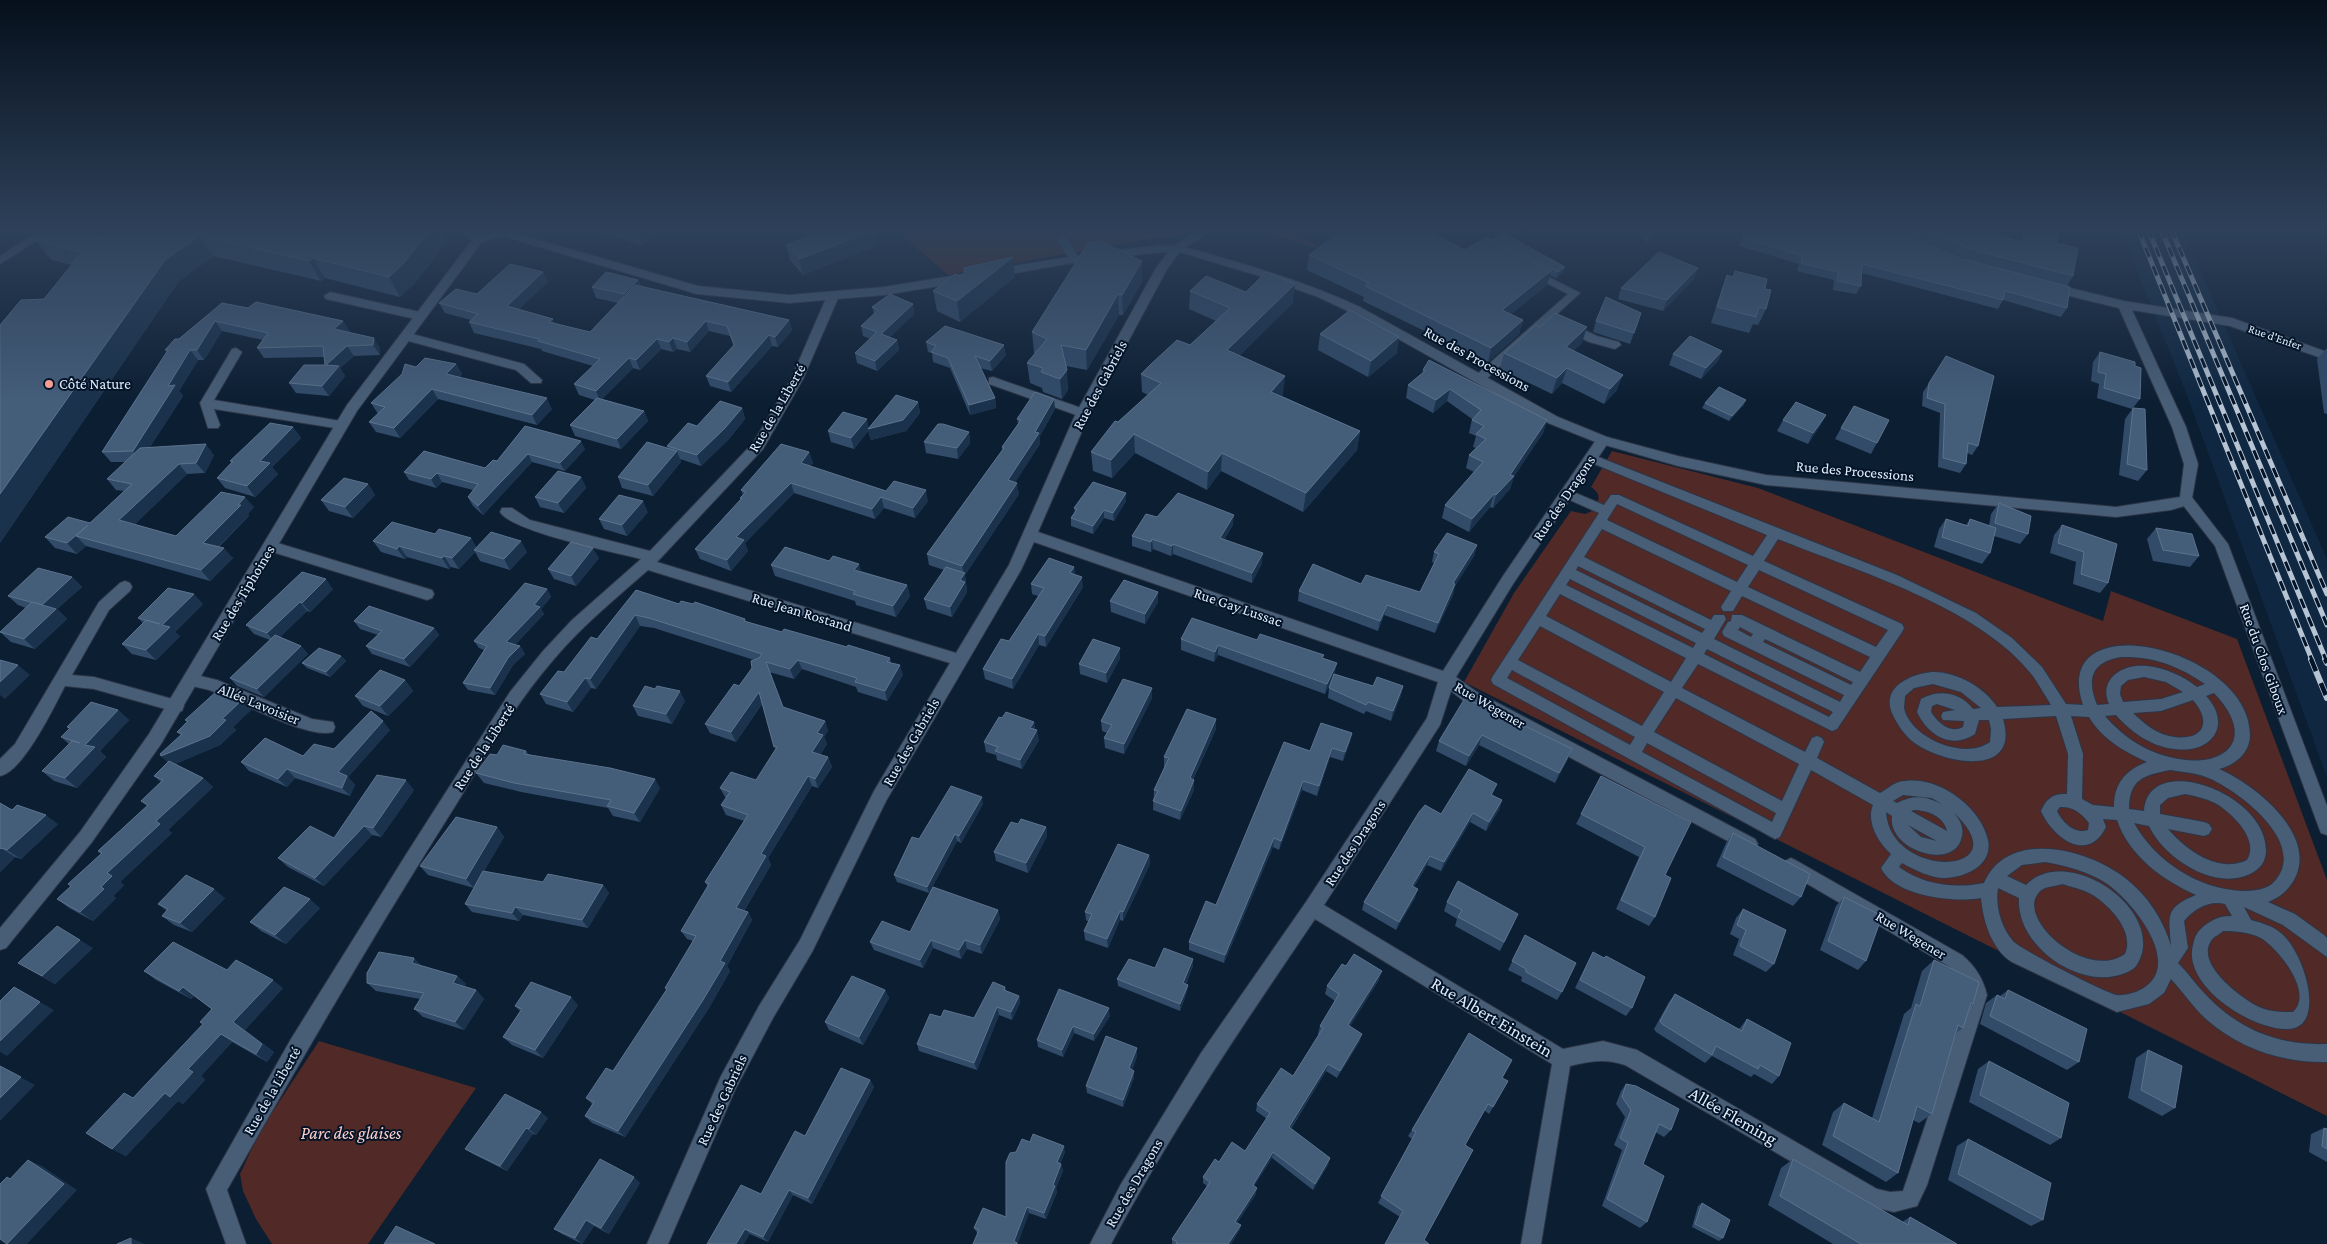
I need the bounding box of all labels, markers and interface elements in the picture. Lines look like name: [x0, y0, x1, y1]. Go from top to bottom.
street label: Rue d'Enfer: [2247, 321, 2304, 353]
street label: Rue des Processions: [1421, 323, 1533, 395]
street label: Rue des Gabriels: [1070, 338, 1130, 432]
street label: Rue de la Liberté: [745, 361, 809, 455]
place label: Côté Nature: [59, 376, 131, 392]
marker: Côté Nature: [43, 378, 55, 390]
street label: Rue des Dragons: [1530, 452, 1599, 544]
street label: Rue des Processions: [1795, 458, 1915, 484]
street label: Rue des Tiphoines: [208, 542, 279, 644]
street label: Rue Gay Lussac: [1192, 584, 1285, 631]
street label: Rue Jean Rostand: [750, 589, 854, 636]
street label: Rue du Clos Giboux: [2237, 601, 2291, 717]
street label: Rue Wegener: [1451, 678, 1529, 733]
street label: Allée Lavoisier: [216, 680, 303, 728]
street label: Rue des Gabriels: [879, 695, 943, 789]
street label: Rue de la Liberté: [450, 701, 518, 793]
street label: Rue des Dragons: [1321, 797, 1390, 890]
street label: Rue Wegener: [1873, 908, 1950, 963]
street label: Rue Albert Einstein: [1428, 973, 1556, 1061]
street label: Rue de la Liberté: [240, 1044, 304, 1138]
street label: Rue des Gabriels: [694, 1052, 750, 1148]
street label: Allée Fleming: [1686, 1083, 1781, 1149]
park label: Parc des glaises: [301, 1123, 402, 1143]
street label: Rue des Dragons: [1102, 1136, 1167, 1230]

